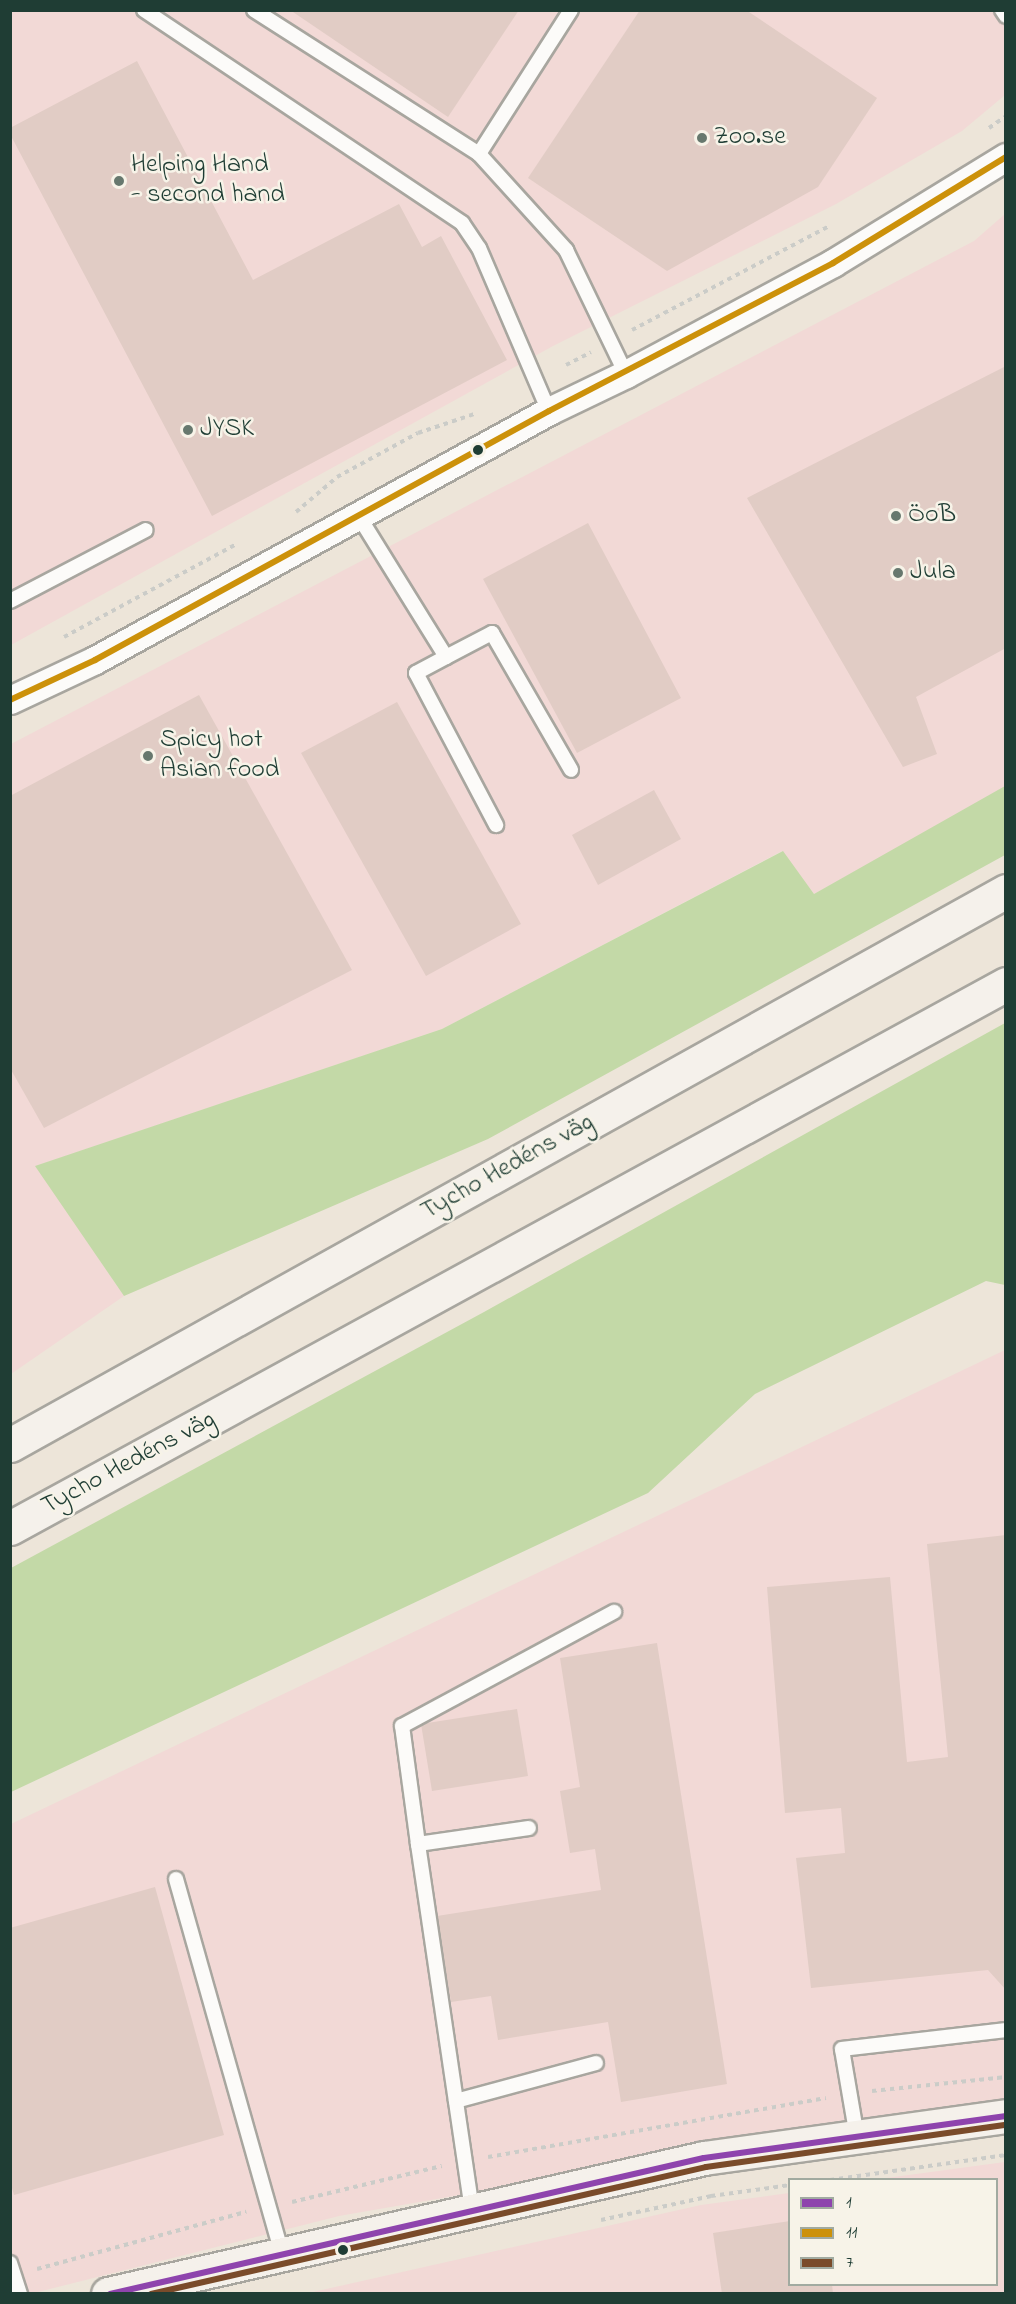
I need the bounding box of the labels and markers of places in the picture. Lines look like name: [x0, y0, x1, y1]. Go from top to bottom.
place label: Zoo.se: [714, 122, 786, 154]
marker: Zoo.se: [695, 131, 709, 145]
place label: Helping Hand - second hand: [131, 150, 285, 212]
marker: Helping Hand - second hand: [112, 174, 126, 188]
place label: JYSK: [200, 414, 254, 446]
marker: JYSK: [181, 423, 195, 437]
unlabelled marker: [472, 444, 484, 456]
place label: ÖoB: [908, 500, 956, 532]
marker: ÖoB: [889, 509, 903, 523]
place label: Jula: [910, 557, 956, 589]
marker: Jula: [891, 566, 905, 580]
place label: Spicy hot Asian food: [160, 725, 279, 786]
marker: Spicy hot Asian food: [141, 749, 155, 763]
unlabelled marker: [337, 2244, 349, 2256]

